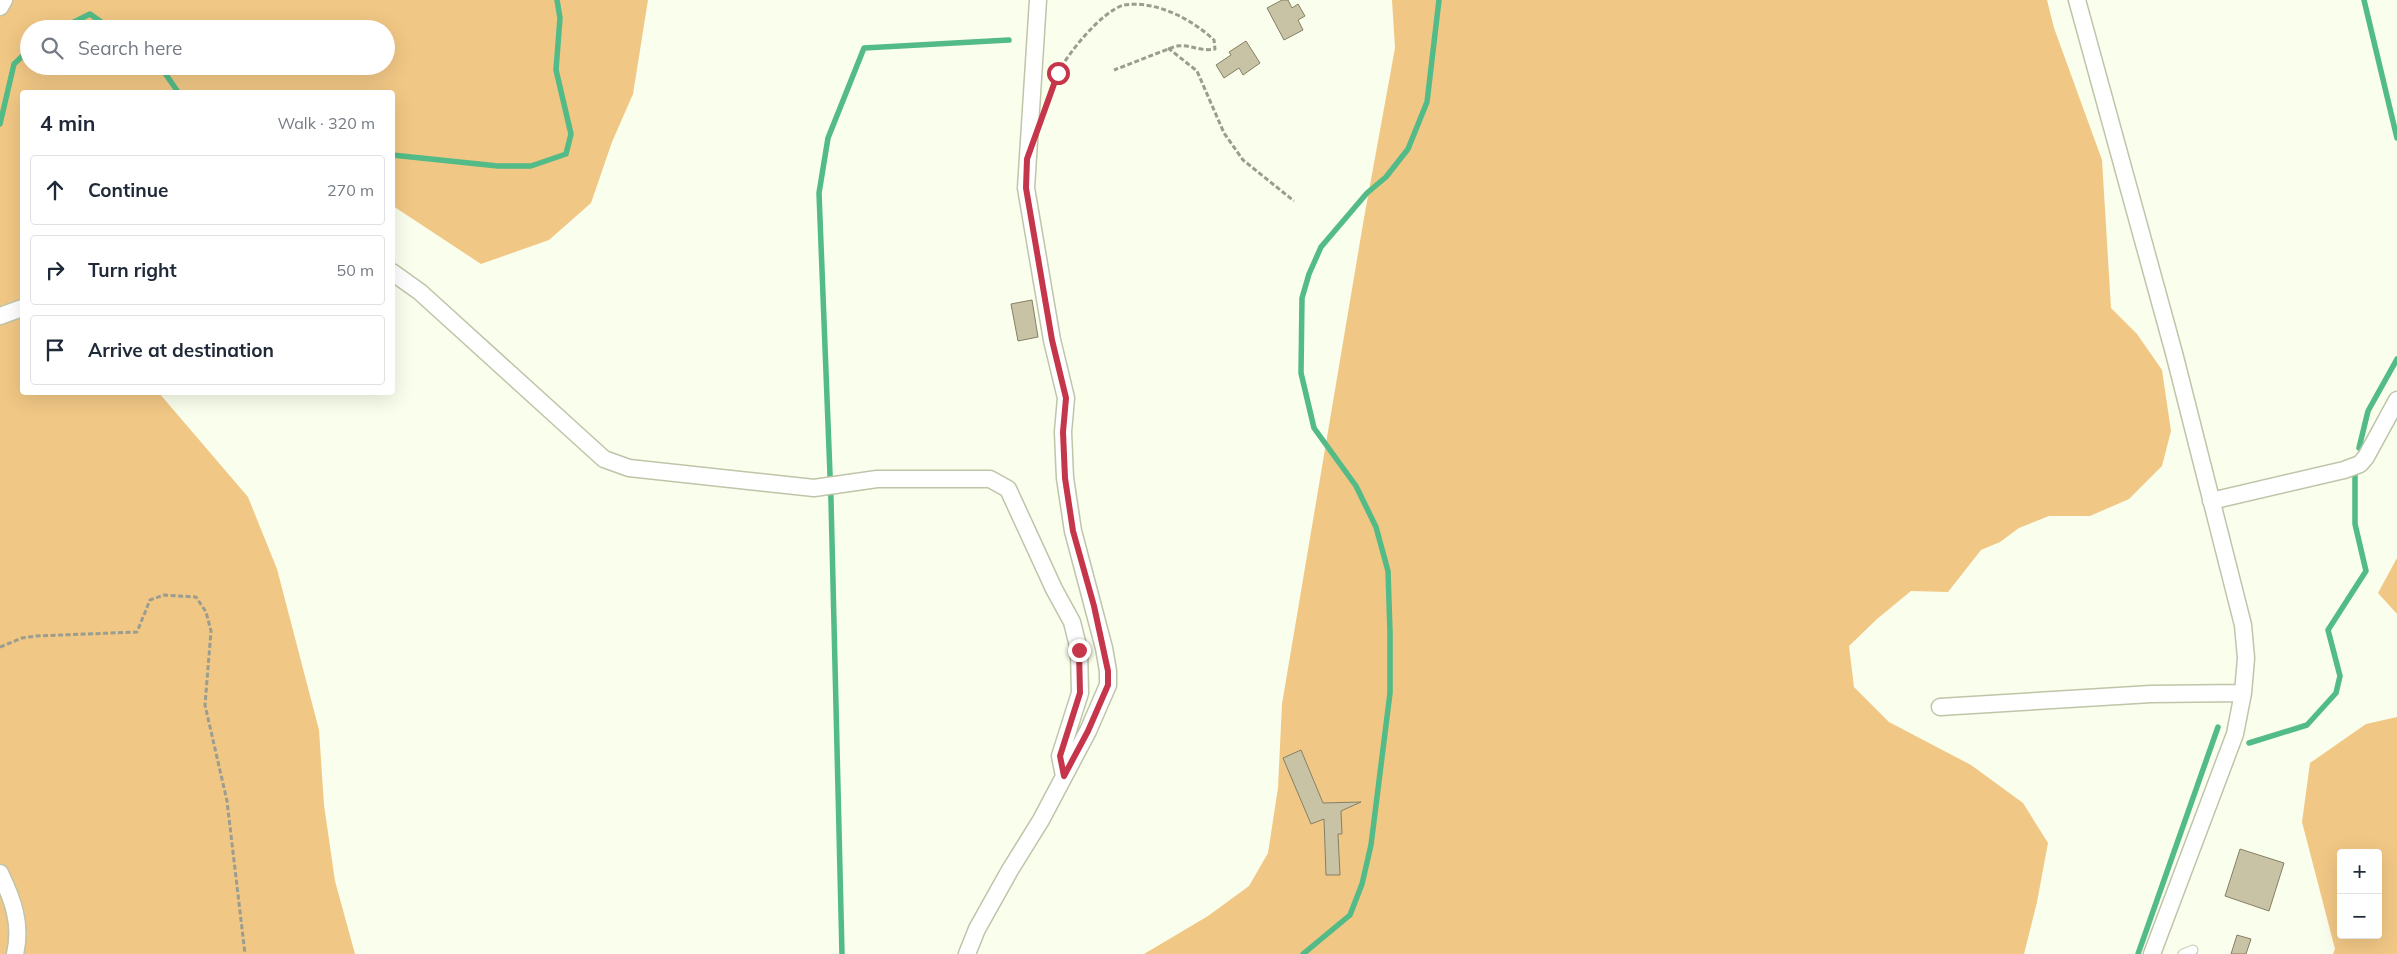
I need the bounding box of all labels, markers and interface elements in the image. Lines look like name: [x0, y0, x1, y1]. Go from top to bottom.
search box: [20, 20, 395, 75]
icon: search: [38, 34, 66, 62]
text: Search here: [78, 36, 182, 60]
route start: [1047, 62, 1070, 85]
text: 4 min: [40, 110, 95, 136]
text: Walk · 320 m: [277, 113, 375, 133]
icon: ahead: [41, 176, 69, 204]
text: Continue: [88, 178, 168, 202]
text: 270 m: [327, 180, 374, 200]
icon: right: [41, 256, 69, 284]
text: Turn right: [88, 258, 177, 282]
text: 50 m: [337, 260, 374, 280]
icon: arrive: [41, 336, 69, 364]
text: Arrive at destination: [88, 338, 274, 362]
route end: [1068, 639, 1091, 662]
map controls: [2337, 849, 2382, 939]
button: +: [2337, 849, 2382, 894]
button: −: [2337, 894, 2382, 939]

